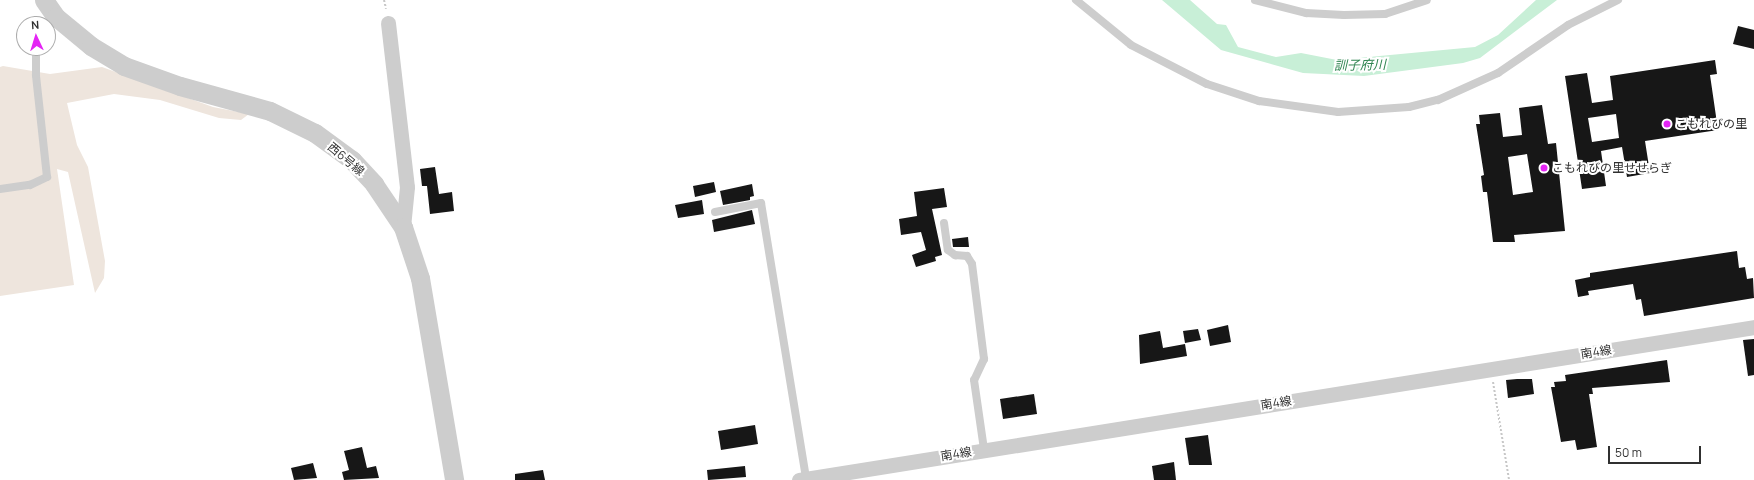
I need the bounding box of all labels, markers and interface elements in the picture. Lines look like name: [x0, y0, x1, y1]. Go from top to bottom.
north arrow: [16, 16, 56, 56]
text: N: [31, 17, 40, 32]
water label: 訓子府川: [1334, 57, 1386, 73]
place label: こもれびの里: [1675, 117, 1747, 131]
marker: こもれびの里: [1662, 119, 1672, 129]
street label: 西6号線: [325, 140, 367, 178]
place label: こもれびの里せせらぎ: [1552, 161, 1672, 175]
marker: こもれびの里せせらぎ: [1539, 163, 1549, 173]
street label: 南4線: [1580, 342, 1612, 362]
street label: 南4線: [1260, 393, 1292, 413]
scale bar: [1610, 438, 1703, 464]
street label: 南4線: [940, 444, 972, 464]
text: 50 m: [1615, 444, 1642, 461]

